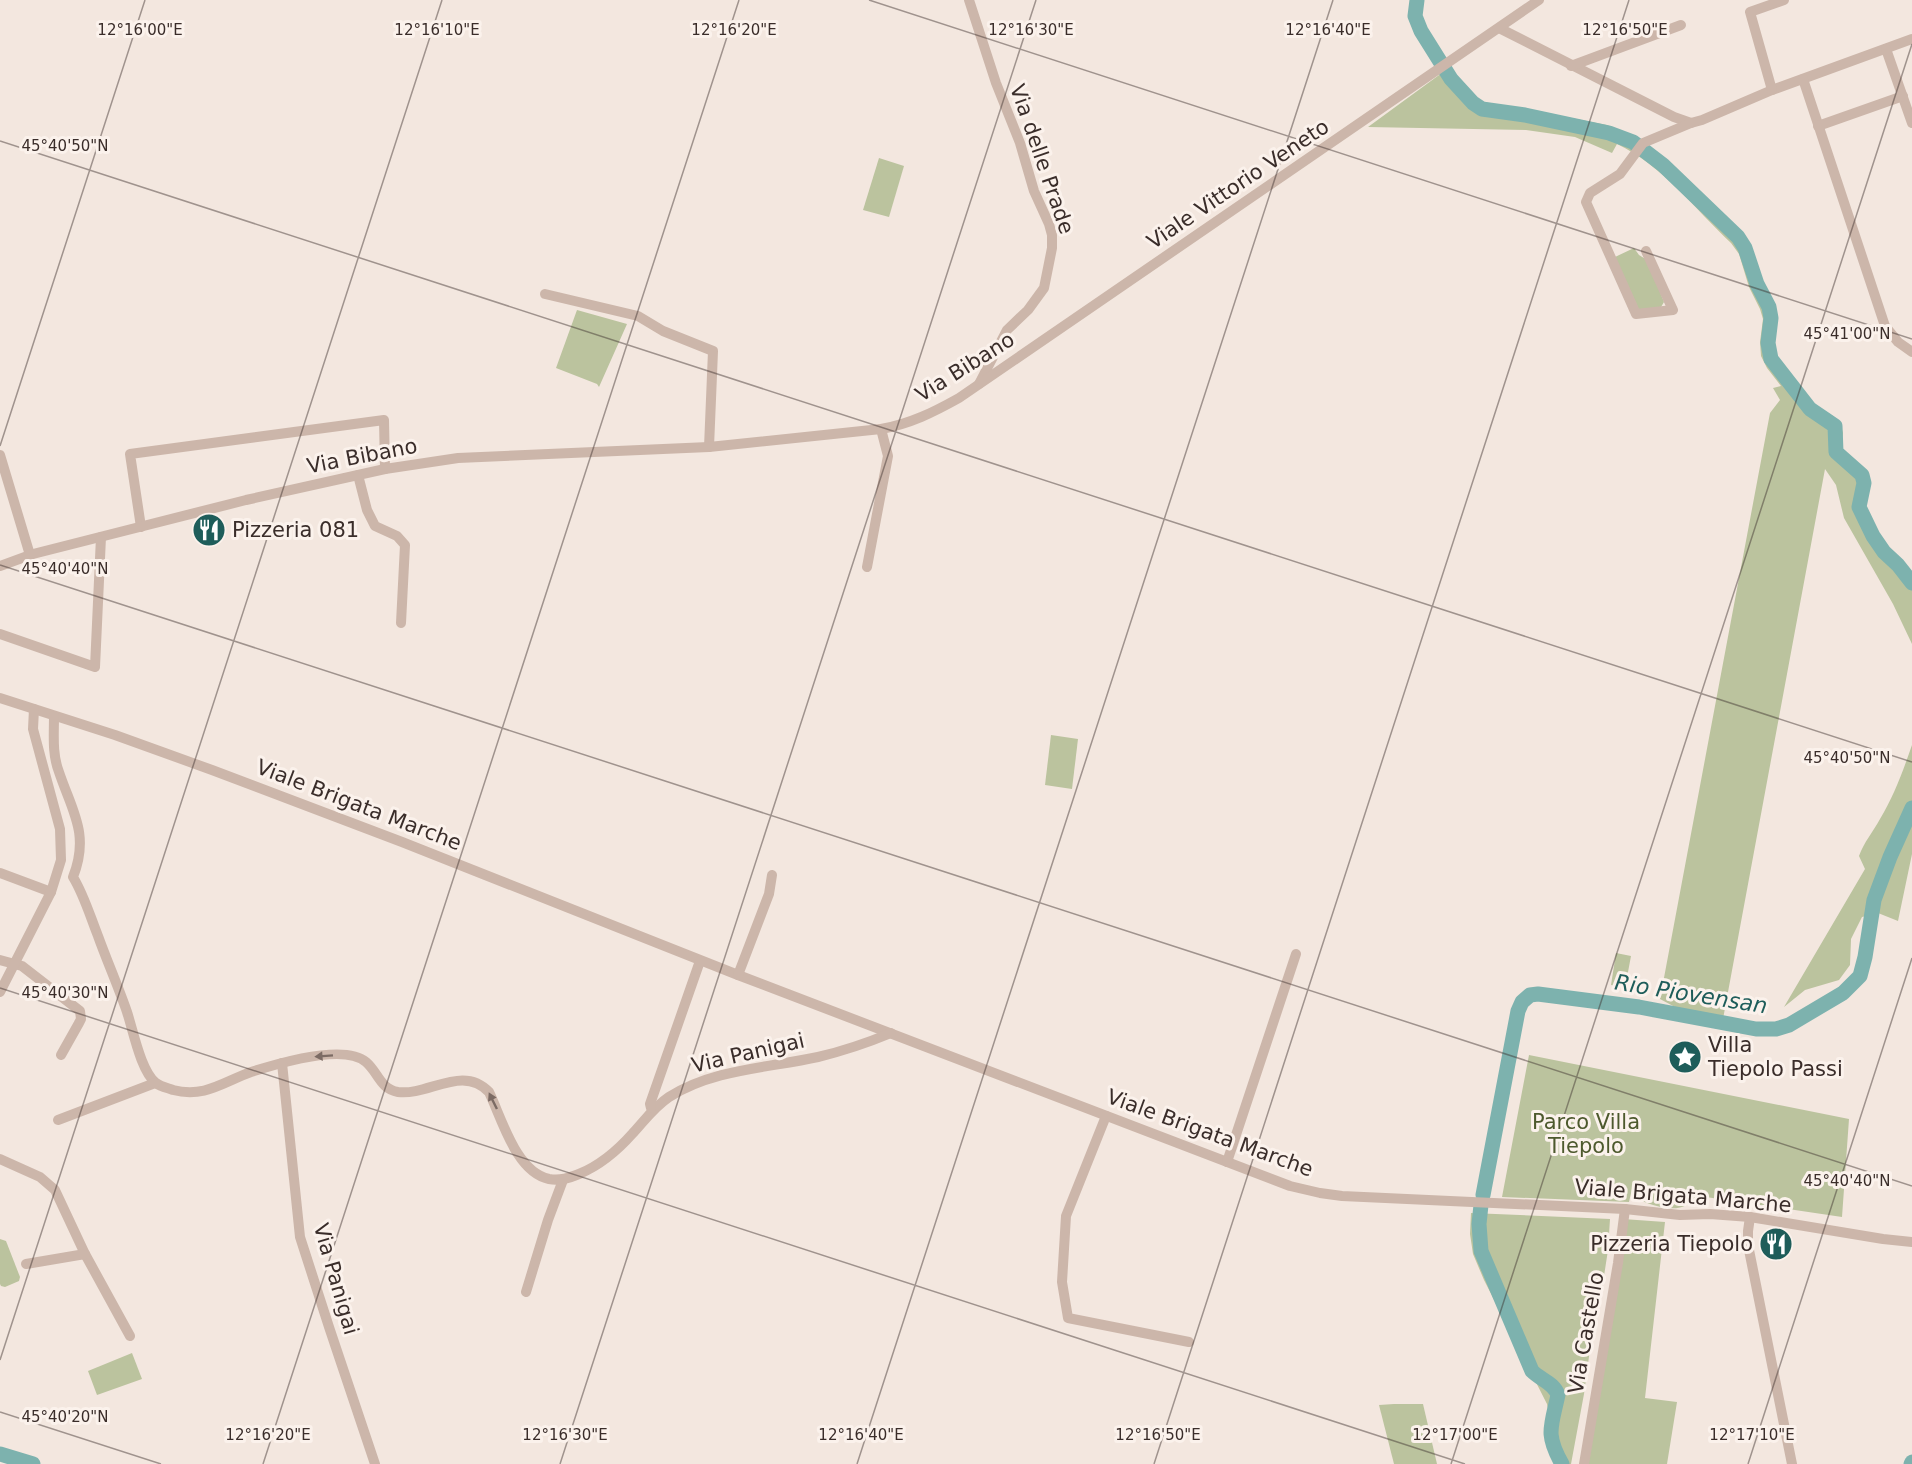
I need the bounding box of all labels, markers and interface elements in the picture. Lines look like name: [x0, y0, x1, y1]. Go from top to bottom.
text: 12°16'00"E: [97, 21, 183, 39]
text: 12°16'10"E: [394, 21, 480, 39]
text: 12°16'20"E: [691, 21, 777, 39]
text: 12°16'30"E: [988, 21, 1074, 39]
text: 12°16'40"E: [1285, 21, 1371, 39]
text: 12°16'50"E: [1582, 21, 1668, 39]
street label: Via delle Prade: [1005, 81, 1079, 237]
street label: Viale Vittorio Veneto: [1143, 114, 1333, 254]
text: 45°40'50"N: [21, 137, 109, 155]
text: 45°41'00"N: [1803, 325, 1891, 343]
street label: Via Bibano: [911, 327, 1019, 407]
street label: Via Bibano: [305, 434, 419, 478]
restaurant icon: Pizzeria 081: [191, 512, 227, 548]
place label: Pizzeria 081: [232, 518, 359, 542]
text: 45°40'40"N: [21, 560, 109, 578]
text: 45°40'50"N: [1803, 749, 1891, 767]
street label: Viale Brigata Marche: [253, 755, 465, 855]
water label: Rio Piovensan: [1613, 970, 1769, 1018]
text: 45°40'30"N: [21, 984, 109, 1002]
street label: Via Panigai: [689, 1028, 807, 1078]
place label: Villa Tiepolo Passi: [1707, 1033, 1843, 1081]
place icon: Villa Tiepolo Passi: [1667, 1039, 1703, 1075]
one-way arrow: [315, 1051, 334, 1060]
street label: Viale Brigata Marche: [1104, 1084, 1316, 1182]
one-way arrow: [489, 1092, 499, 1110]
park label: Parco Villa Tiepolo: [1532, 1110, 1640, 1158]
text: 45°40'40"N: [1803, 1172, 1891, 1190]
street label: Viale Brigata Marche: [1573, 1175, 1793, 1217]
street label: Via Panigai: [309, 1220, 363, 1338]
restaurant icon: Pizzeria Tiepolo: [1758, 1226, 1794, 1262]
place label: Pizzeria Tiepolo: [1590, 1232, 1753, 1256]
street label: Via Castello: [1563, 1270, 1609, 1396]
text: 45°40'20"N: [21, 1408, 109, 1426]
text: 12°16'20"E: [225, 1426, 311, 1444]
text: 12°16'30"E: [522, 1426, 608, 1444]
text: 12°16'40"E: [818, 1426, 904, 1444]
text: 12°16'50"E: [1115, 1426, 1201, 1444]
text: 12°17'00"E: [1412, 1426, 1498, 1444]
text: 12°17'10"E: [1709, 1426, 1795, 1444]

